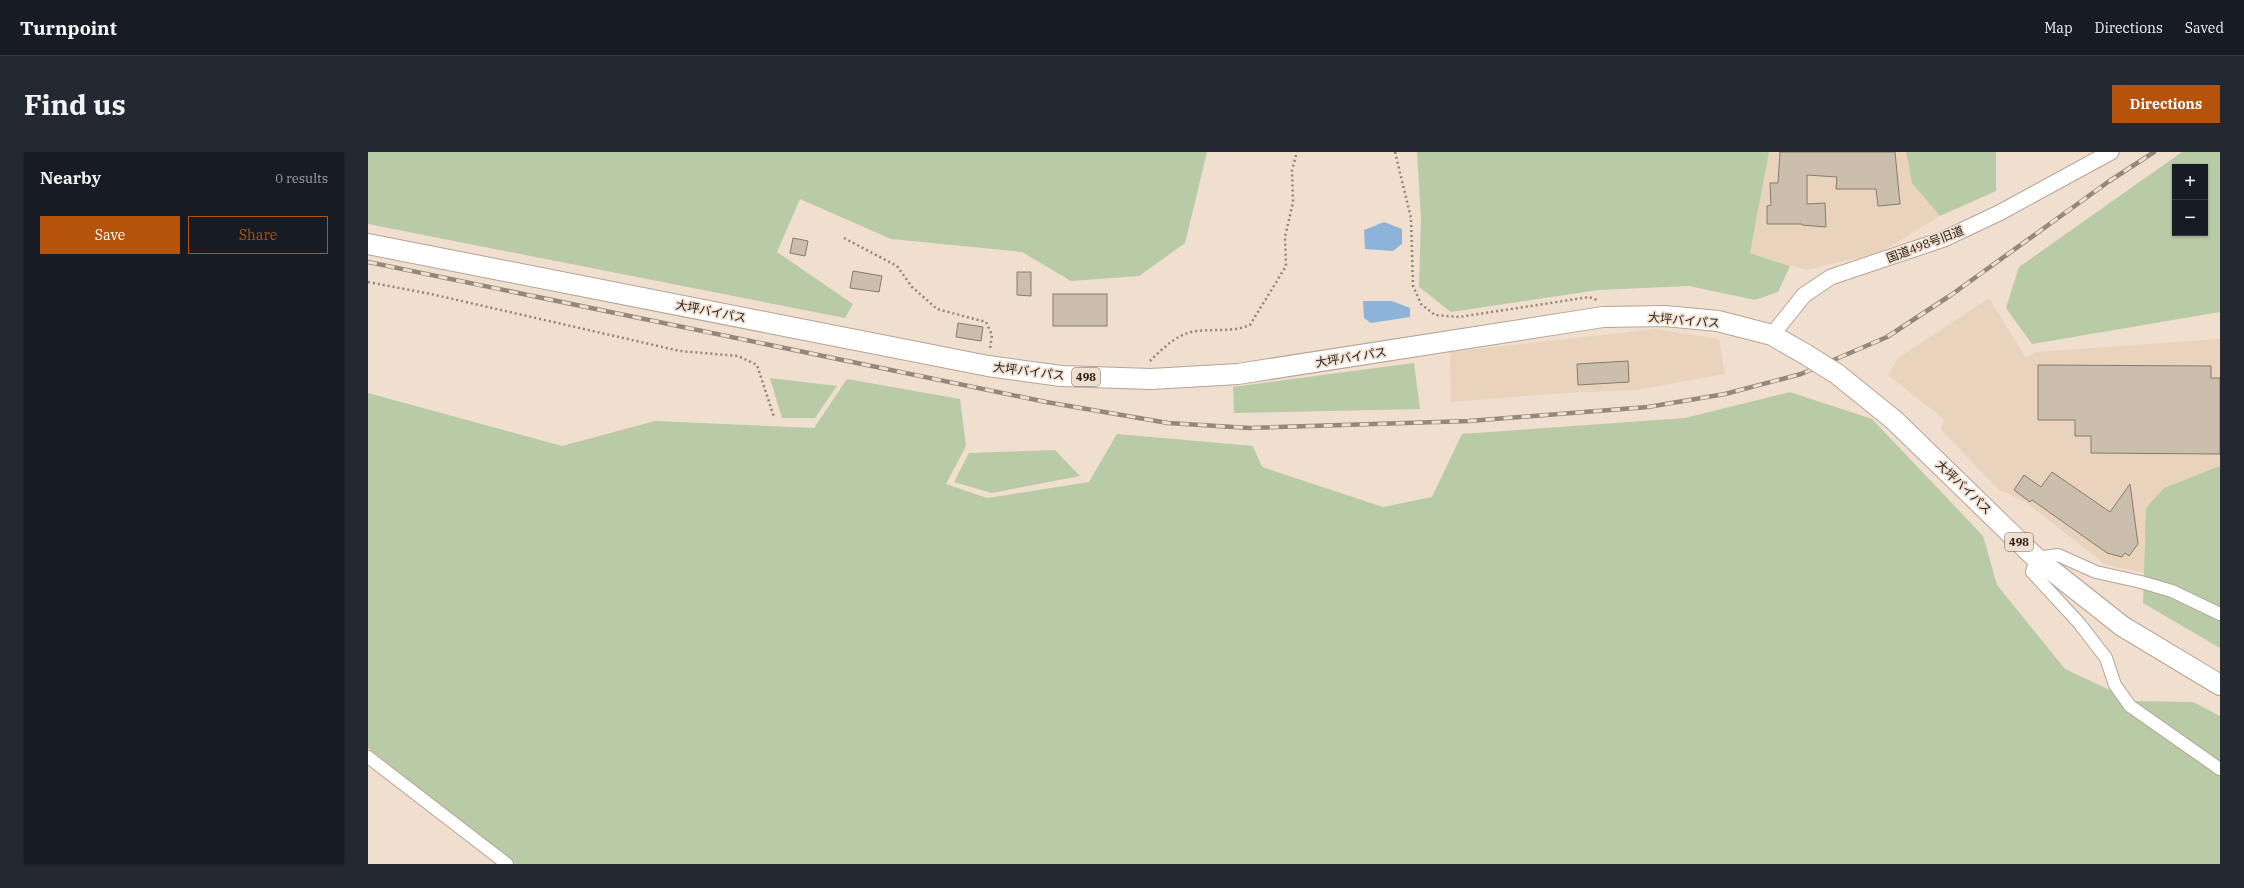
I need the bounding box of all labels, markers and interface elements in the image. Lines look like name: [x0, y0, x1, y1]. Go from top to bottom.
text: Turnpoint: [20, 16, 117, 40]
text: Map: [2044, 19, 2073, 37]
text: Directions: [2095, 19, 2163, 37]
text: Saved: [2185, 19, 2224, 37]
button: Directions: [2112, 85, 2220, 123]
text: Find us: [24, 86, 126, 123]
map controls: [2172, 164, 2208, 236]
button: +: [2172, 164, 2208, 200]
text: Nearby: [40, 167, 101, 189]
text: 0 results: [275, 170, 328, 187]
button: −: [2172, 200, 2208, 236]
button: Save: [40, 216, 180, 254]
button: Share: [188, 216, 328, 254]
street label: 国道498号旧道: [1884, 222, 1966, 266]
street label: 大坪バイパス: [674, 297, 748, 325]
street label: 大坪バイパス: [1648, 309, 1720, 331]
street label: 大坪バイパス: [1314, 344, 1388, 370]
street label: 大坪バイパス: [992, 359, 1066, 383]
road number: 498: [1072, 368, 1100, 386]
street label: 大坪バイパス: [1933, 457, 1995, 517]
road number: 498: [2005, 533, 2033, 551]

